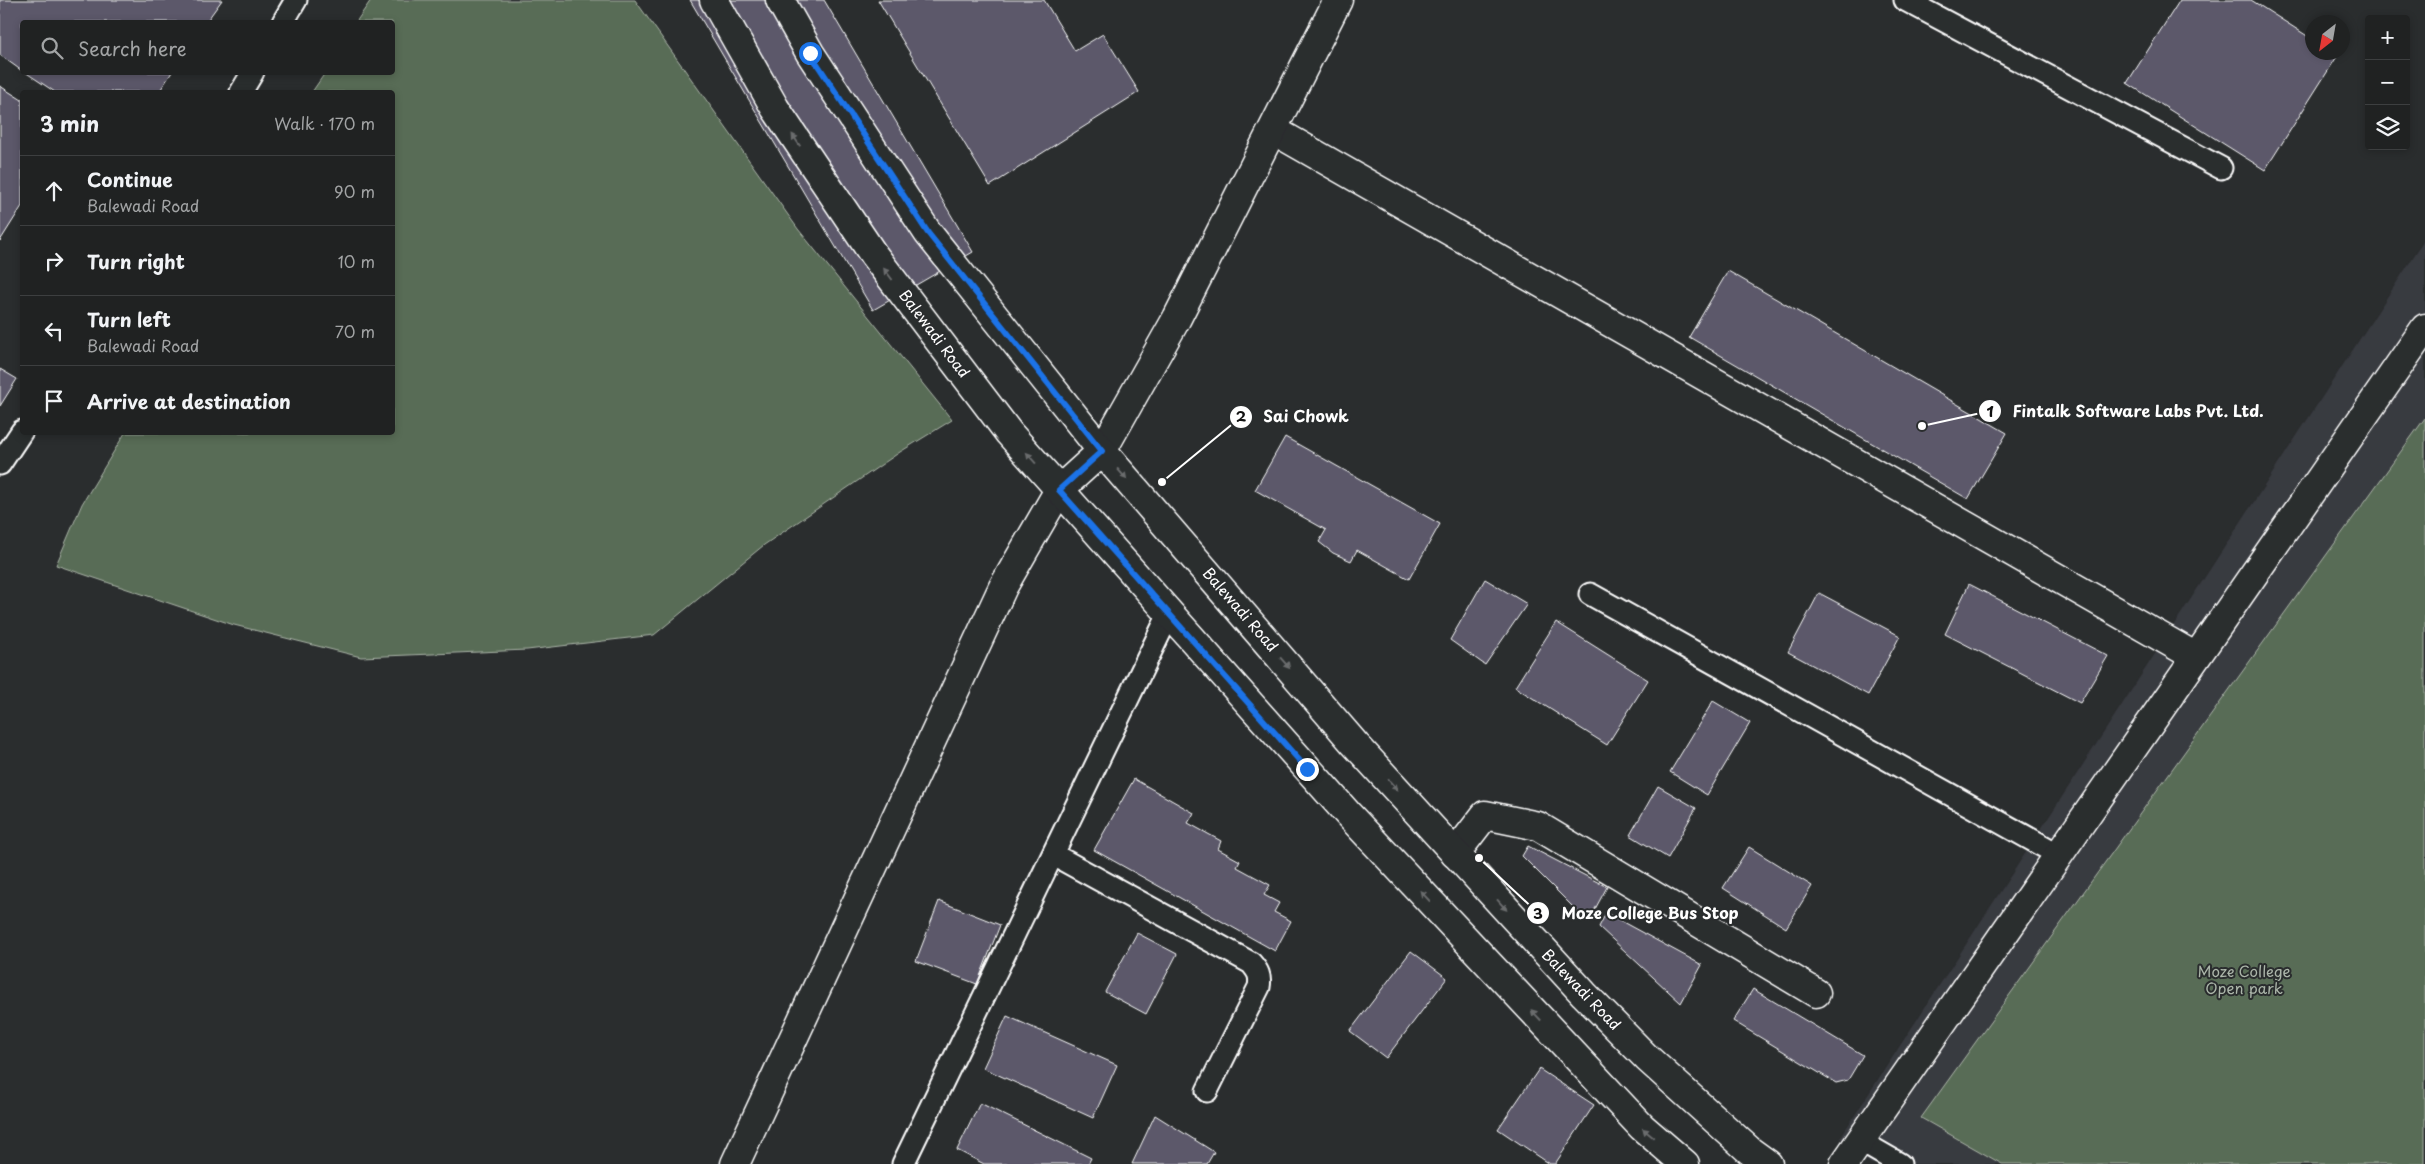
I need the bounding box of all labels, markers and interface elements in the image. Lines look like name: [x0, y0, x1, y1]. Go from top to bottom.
north arrow: [2305, 15, 2350, 60]
map controls: [2365, 15, 2410, 150]
button: +: [2365, 15, 2410, 60]
search box: [20, 20, 395, 75]
icon: search: [38, 34, 66, 62]
text: Search here: [78, 34, 187, 62]
route start: [799, 42, 822, 65]
button: −: [2365, 60, 2410, 105]
button: layers: [2365, 105, 2410, 150]
text: 3 min: [40, 107, 99, 139]
text: Walk · 170 m: [274, 111, 375, 135]
one-way arrow: [791, 134, 801, 147]
text: Continue: [87, 165, 173, 193]
icon: ahead: [40, 177, 68, 205]
text: 90 m: [334, 179, 375, 203]
text: Balewadi Road: [87, 193, 199, 217]
icon: right: [40, 247, 68, 275]
text: Turn right: [87, 247, 185, 275]
text: 10 m: [338, 249, 375, 273]
one-way arrow: [883, 267, 893, 281]
street label: Balewadi Road: [894, 284, 976, 382]
text: Turn left: [87, 305, 171, 333]
icon: left: [40, 317, 68, 345]
text: 70 m: [335, 319, 375, 343]
text: Balewadi Road: [87, 333, 199, 357]
icon: arrive: [40, 387, 68, 415]
text: Arrive at destination: [87, 387, 291, 415]
callout: Fintalk Software Labs Pvt. Ltd.: [1977, 396, 2274, 427]
text: Fintalk Software Labs Pvt. Ltd.: [2012, 398, 2264, 422]
text: 1: [1986, 399, 1994, 422]
callout: Sai Chowk: [1228, 401, 1359, 432]
text: Sai Chowk: [1263, 403, 1349, 427]
text: 2: [1236, 404, 1247, 427]
one-way arrow: [1025, 451, 1036, 464]
one-way arrow: [1116, 468, 1127, 480]
street label: Balewadi Road: [1198, 562, 1284, 656]
one-way arrow: [1280, 657, 1291, 670]
route end: [1296, 758, 1319, 781]
one-way arrow: [1387, 779, 1399, 791]
one-way arrow: [1419, 891, 1431, 903]
callout: Moze College Bus Stop: [1525, 898, 1749, 929]
one-way arrow: [1496, 899, 1508, 911]
text: Moze College Bus Stop: [1561, 900, 1739, 924]
text: 3: [1533, 901, 1543, 924]
street label: Balewadi Road: [1537, 943, 1627, 1035]
park label: Moze College Open park: [2197, 959, 2291, 999]
one-way arrow: [1530, 1009, 1542, 1021]
one-way arrow: [1642, 1127, 1655, 1138]

